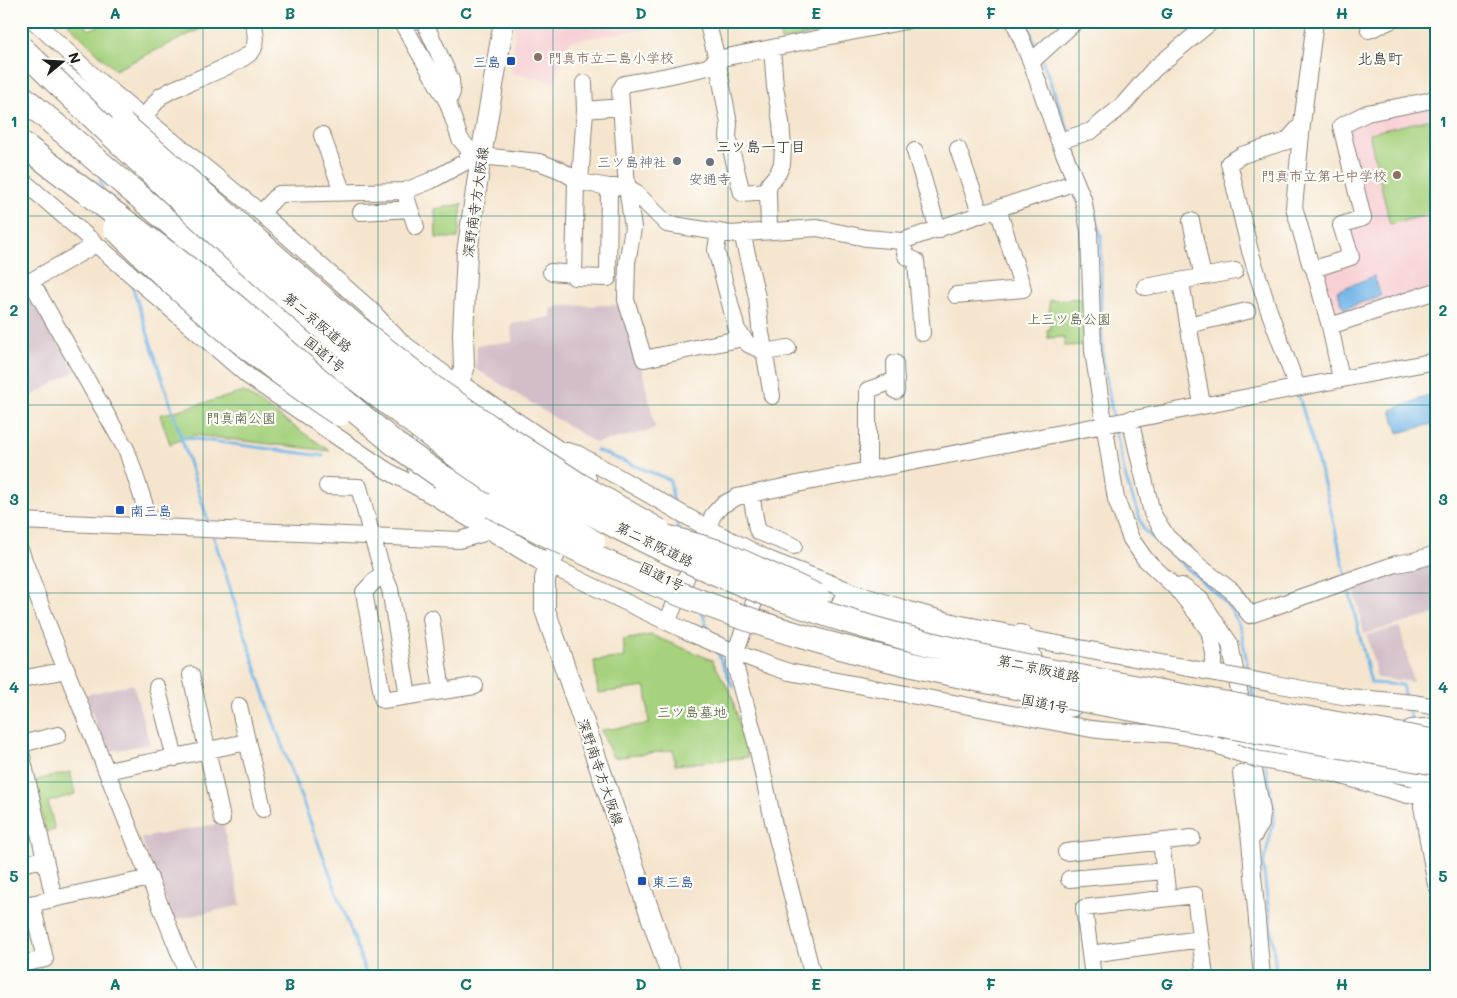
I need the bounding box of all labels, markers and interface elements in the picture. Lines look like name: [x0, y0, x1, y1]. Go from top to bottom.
text: A: [109, 2, 121, 23]
text: B: [285, 2, 295, 23]
text: C: [460, 2, 472, 23]
text: D: [635, 2, 647, 23]
text: E: [811, 2, 821, 23]
text: F: [986, 2, 996, 23]
text: G: [1161, 2, 1173, 23]
text: H: [1336, 2, 1348, 23]
north arrow: [38, 38, 88, 88]
place label: 門真市立二島小学校: [548, 48, 674, 67]
district label: 北島町: [1357, 48, 1403, 68]
text: N: [64, 50, 86, 66]
marker: 門真市立二島小学校: [532, 51, 544, 63]
place label: 三島: [473, 52, 501, 71]
marker: 三島: [505, 55, 517, 67]
text: 1: [10, 110, 18, 131]
text: 1: [1439, 110, 1447, 131]
district label: 三ツ島一丁目: [716, 136, 806, 156]
street label: 深野南寺方大阪線: [458, 145, 492, 259]
place label: 三ツ島神社: [597, 152, 667, 171]
marker: 三ツ島神社: [671, 155, 683, 167]
marker: 安通寺: [704, 156, 716, 168]
place label: 門真市立第七中学校: [1261, 166, 1387, 185]
place label: 安通寺: [689, 169, 731, 188]
marker: 門真市立第七中学校: [1391, 169, 1403, 181]
street label: 第二京阪道路: [280, 288, 356, 356]
text: 2: [10, 299, 19, 320]
text: 2: [1439, 299, 1448, 320]
park label: 上三ツ島公園: [1027, 309, 1111, 328]
street label: 国道1号: [300, 331, 350, 377]
park label: 門真南公園: [206, 408, 276, 427]
text: 3: [9, 488, 19, 509]
text: 3: [1438, 488, 1448, 509]
place label: 南三島: [130, 501, 172, 520]
marker: 南三島: [114, 504, 126, 516]
street label: 第二京阪道路: [613, 517, 697, 571]
street label: 国道1号: [636, 557, 688, 595]
street label: 第二京阪道路: [996, 650, 1082, 686]
text: 4: [9, 676, 19, 697]
text: 4: [1438, 676, 1448, 697]
street label: 国道1号: [1019, 689, 1071, 717]
park label: 三ツ島墓地: [657, 702, 727, 721]
street label: 深野南寺方大阪線: [574, 716, 628, 828]
text: 5: [9, 865, 19, 886]
text: 5: [1438, 865, 1448, 886]
place label: 東三島: [652, 872, 694, 891]
marker: 東三島: [636, 875, 648, 887]
text: A: [109, 973, 121, 994]
text: B: [285, 973, 295, 994]
text: C: [460, 973, 472, 994]
text: D: [635, 973, 647, 994]
text: E: [811, 973, 821, 994]
text: F: [986, 973, 996, 994]
text: G: [1161, 973, 1173, 994]
text: H: [1336, 973, 1348, 994]

